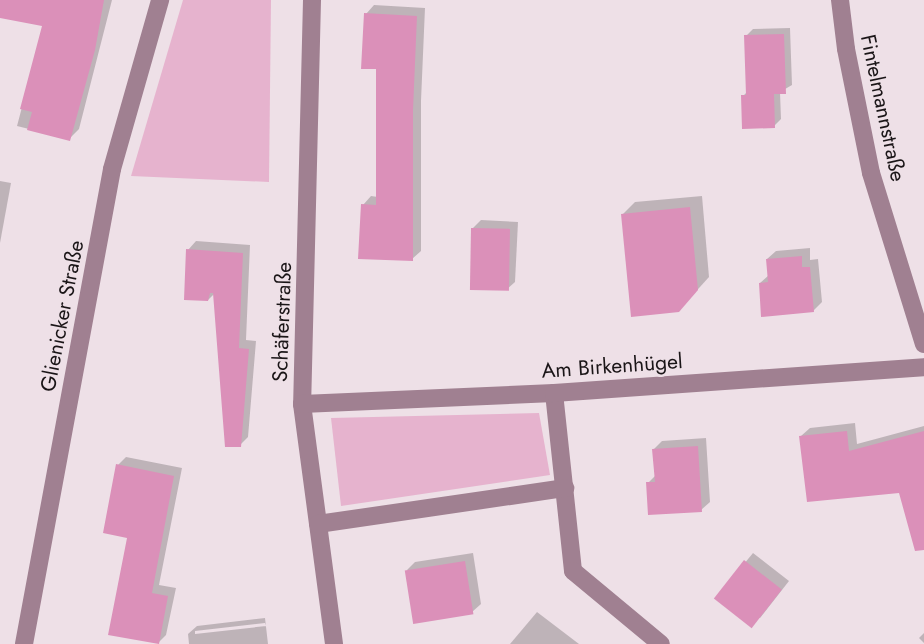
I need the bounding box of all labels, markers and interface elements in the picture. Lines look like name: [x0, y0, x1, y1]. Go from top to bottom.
street label: Fintelmannstraße: [855, 32, 911, 184]
street label: Glienicker Straße: [35, 238, 89, 394]
street label: Schäferstraße: [267, 261, 297, 383]
street label: Am Birkenhügel: [541, 349, 683, 383]

